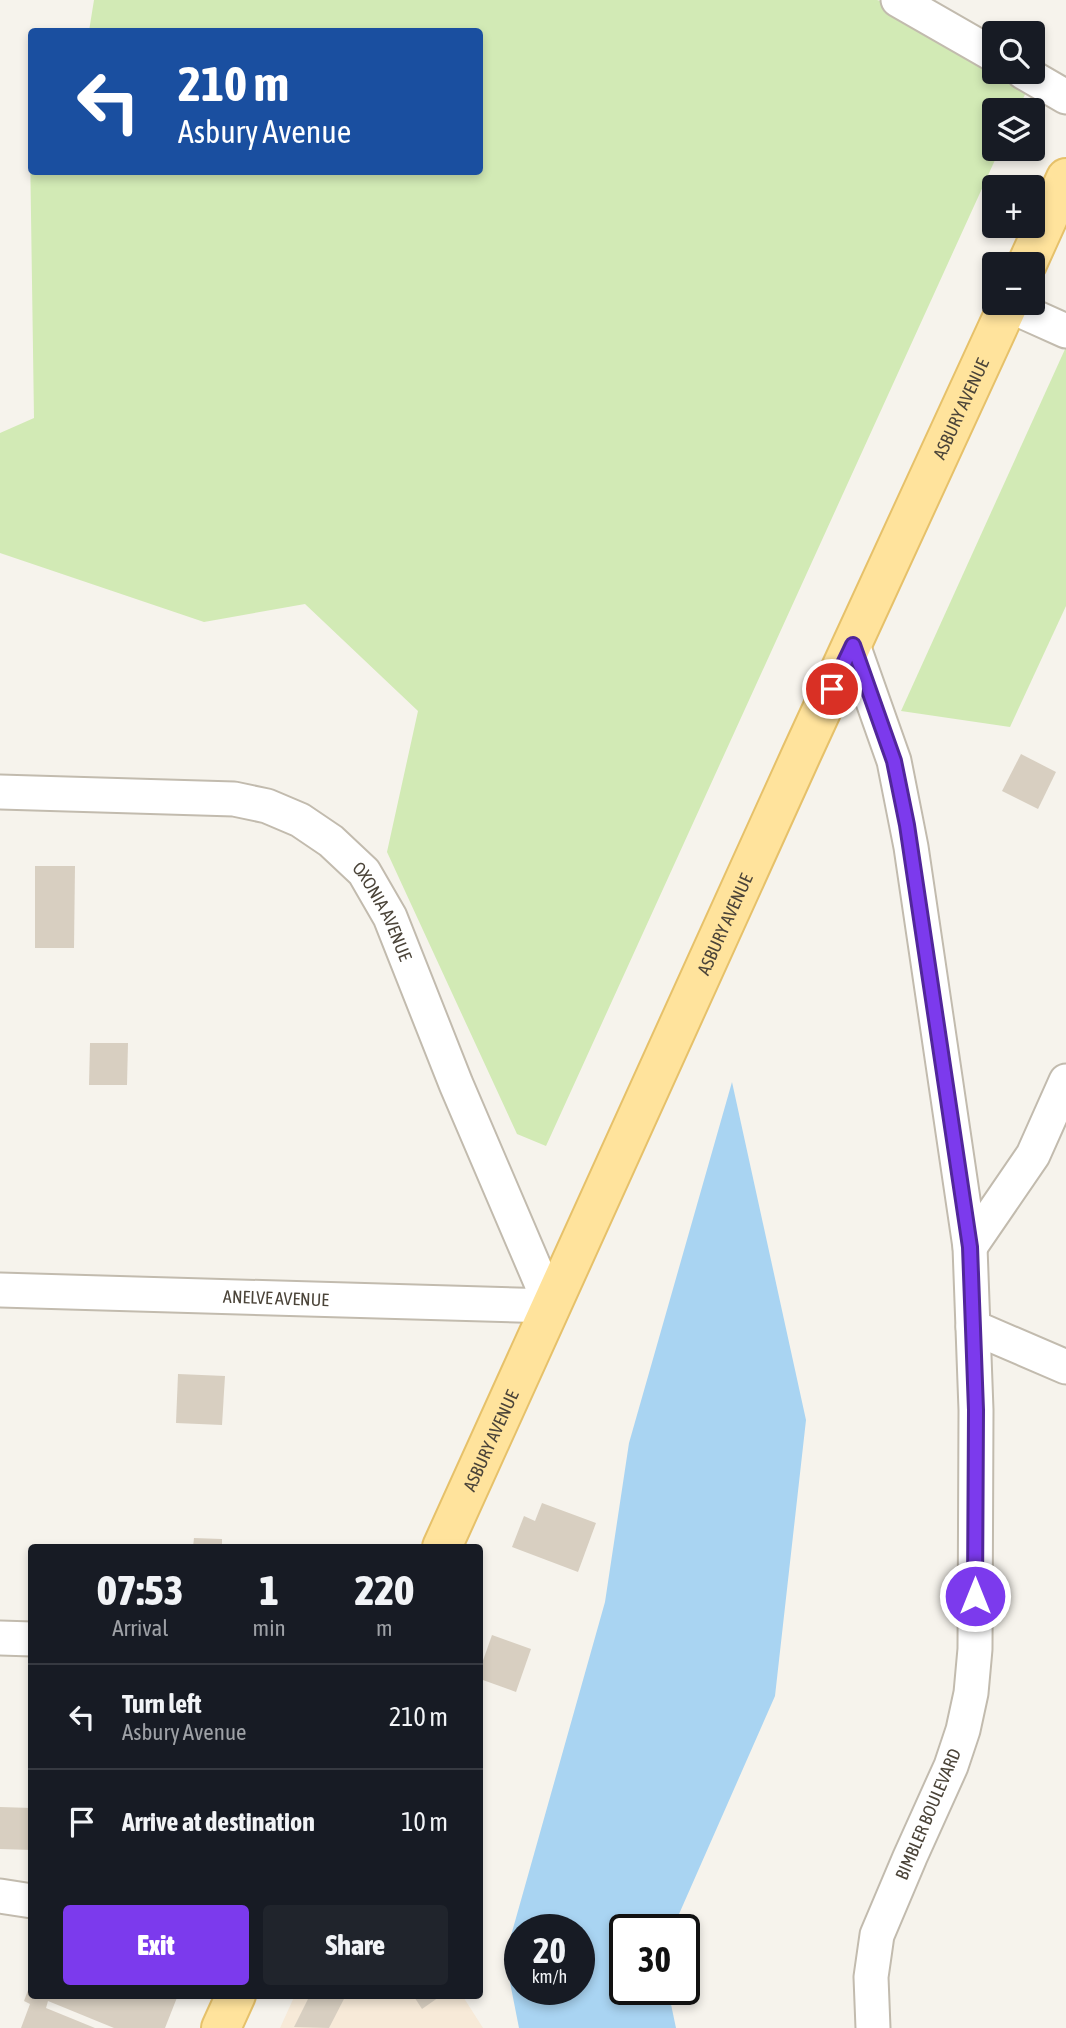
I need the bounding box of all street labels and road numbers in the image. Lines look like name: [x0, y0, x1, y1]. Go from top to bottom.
street label: ASBURY AVENUE: [928, 354, 993, 462]
street label: OXONIA AVENUE: [349, 857, 417, 964]
street label: ASBURY AVENUE: [692, 870, 757, 978]
street label: ANELVE AVENUE: [223, 1286, 330, 1310]
street label: ASBURY AVENUE: [458, 1386, 522, 1494]
street label: BIMBLER BOULEVARD: [891, 1745, 965, 1883]

